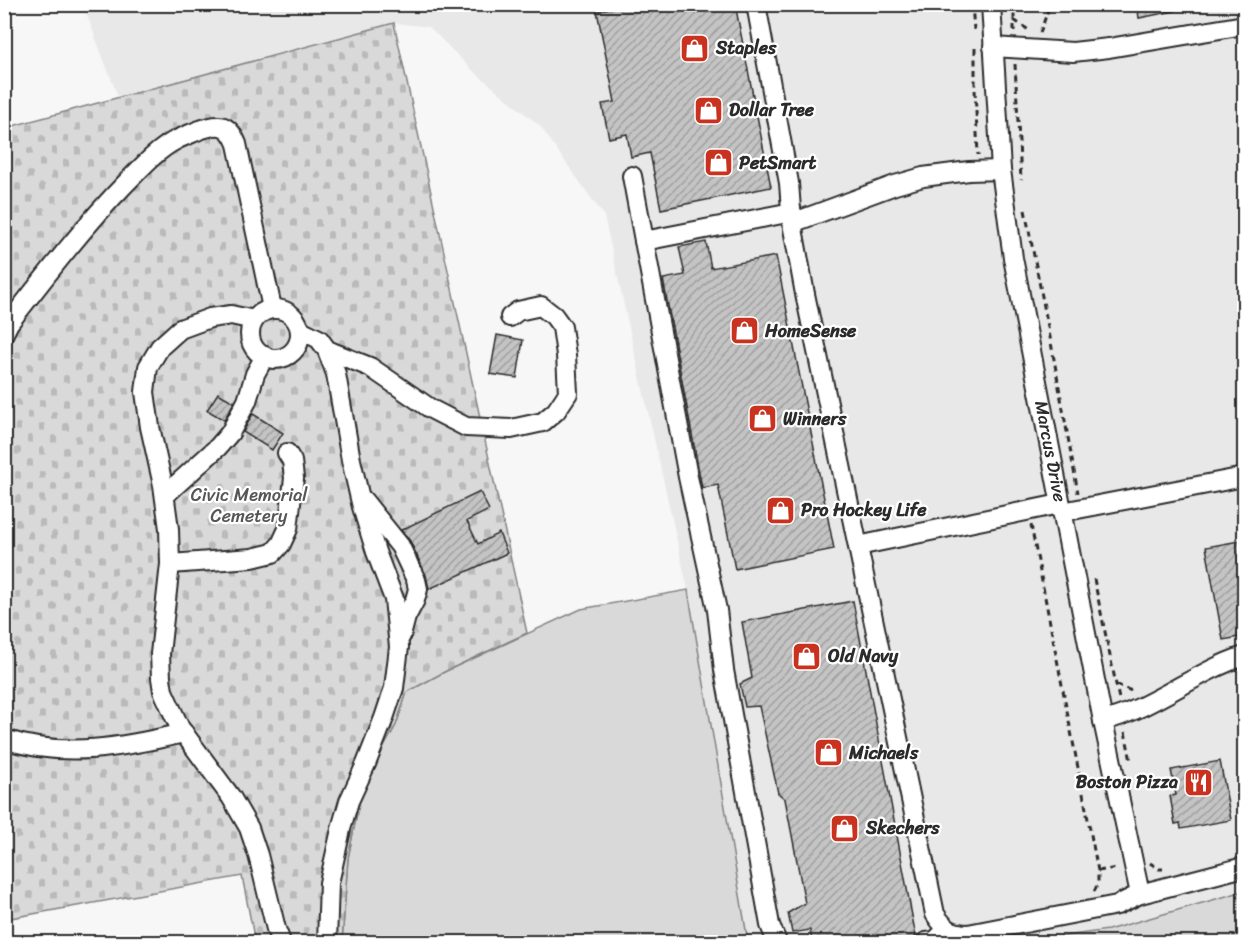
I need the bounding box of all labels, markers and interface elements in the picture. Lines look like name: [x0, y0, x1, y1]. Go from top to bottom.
shop icon: Staples: [679, 32, 711, 64]
place label: Staples: [715, 32, 777, 64]
shop icon: Dollar Tree: [692, 94, 724, 126]
place label: Dollar Tree: [729, 94, 815, 126]
shop icon: PetSmart: [702, 147, 734, 179]
place label: PetSmart: [739, 147, 817, 179]
shop icon: HomeSense: [728, 315, 760, 347]
place label: HomeSense: [764, 315, 857, 347]
street label: Marcus Drive: [1025, 398, 1076, 505]
shop icon: Winners: [746, 403, 778, 435]
place label: Winners: [783, 403, 847, 435]
park label: Civic Memorial Cemetery: [191, 479, 308, 532]
shop icon: Pro Hockey Life: [764, 494, 796, 526]
place label: Pro Hockey Life: [801, 494, 927, 526]
shop icon: Old Navy: [791, 640, 823, 672]
place label: Old Navy: [828, 640, 899, 672]
shop icon: Michaels: [812, 737, 844, 769]
place label: Michaels: [848, 737, 919, 769]
place label: Boston Pizza: [1076, 766, 1178, 798]
restaurant icon: Boston Pizza: [1183, 766, 1215, 798]
shop icon: Skechers: [829, 812, 861, 844]
place label: Skechers: [865, 812, 940, 844]

